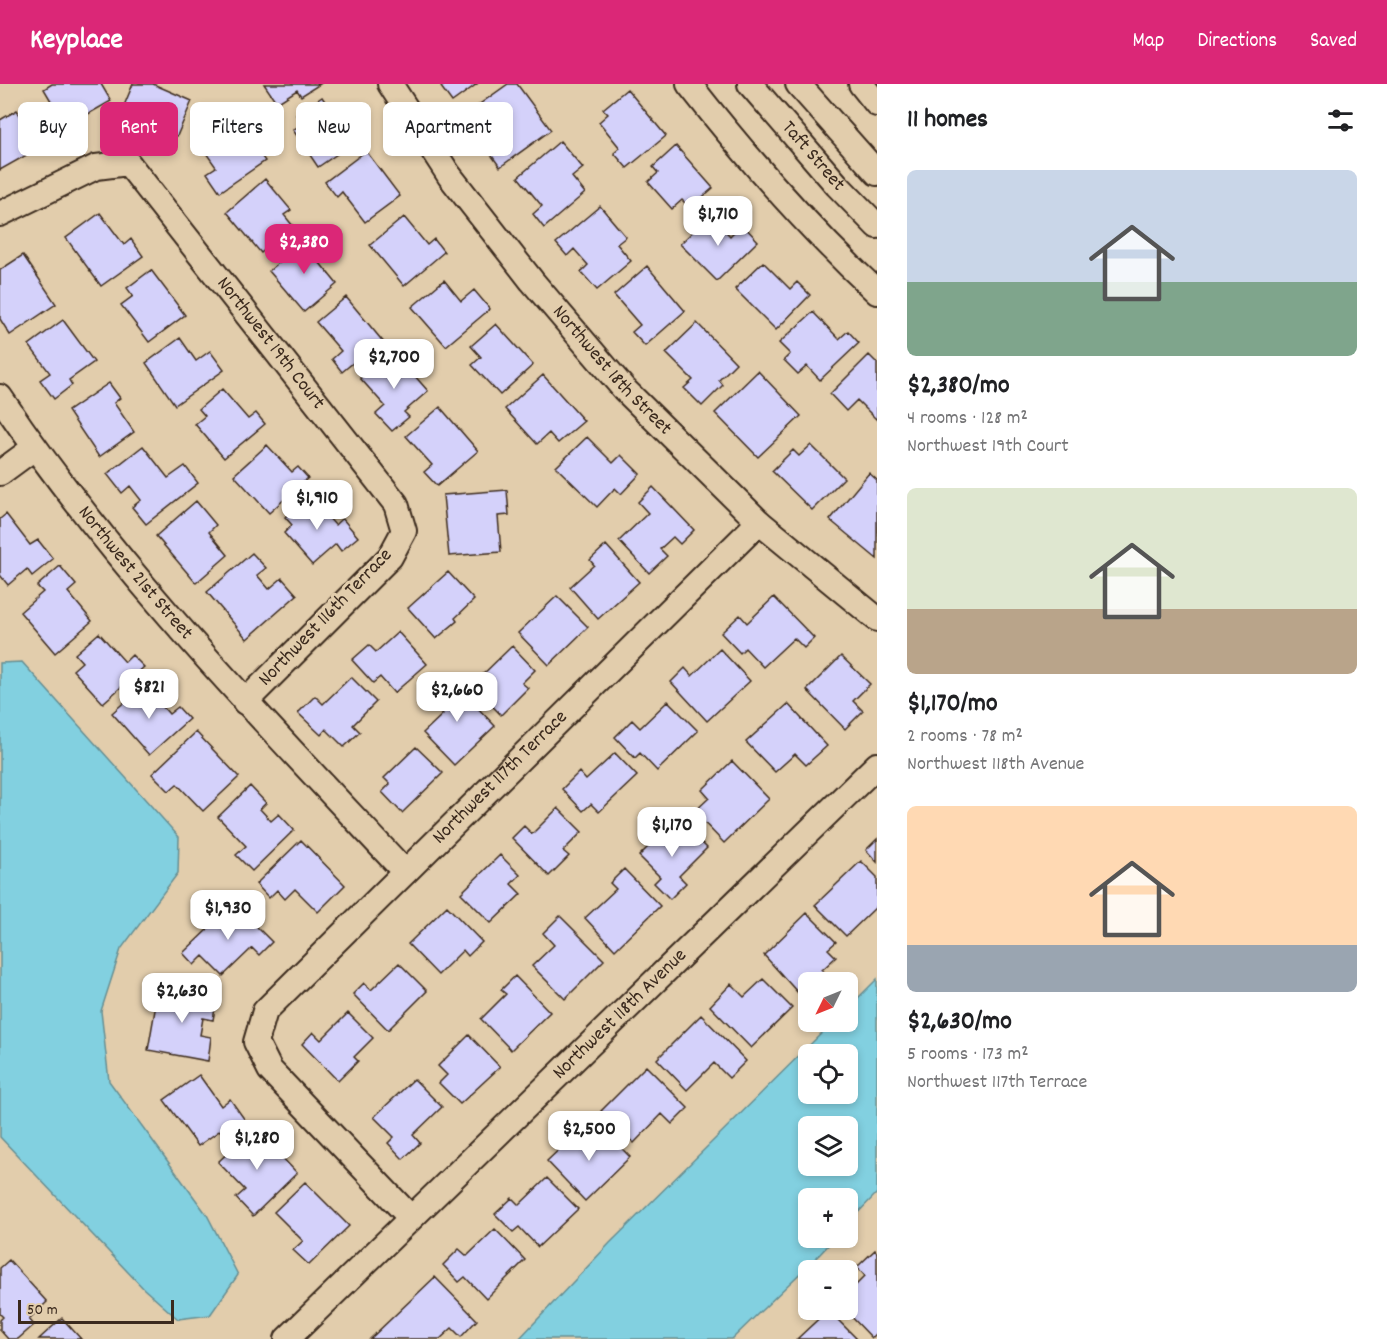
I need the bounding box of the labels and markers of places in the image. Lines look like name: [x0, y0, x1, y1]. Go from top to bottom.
pin: $1,710: [669, 196, 767, 247]
pin: $2,380: [255, 224, 353, 275]
pin: $2,700: [345, 339, 443, 390]
pin: $1,910: [268, 480, 366, 531]
pin: $821: [113, 669, 185, 720]
pin: $2,660: [408, 672, 506, 723]
pin: $1,170: [623, 807, 721, 858]
pin: $1,930: [179, 890, 277, 941]
pin: $2,630: [133, 973, 231, 1024]
pin: $2,500: [540, 1111, 638, 1162]
pin: $1,280: [208, 1120, 306, 1171]

